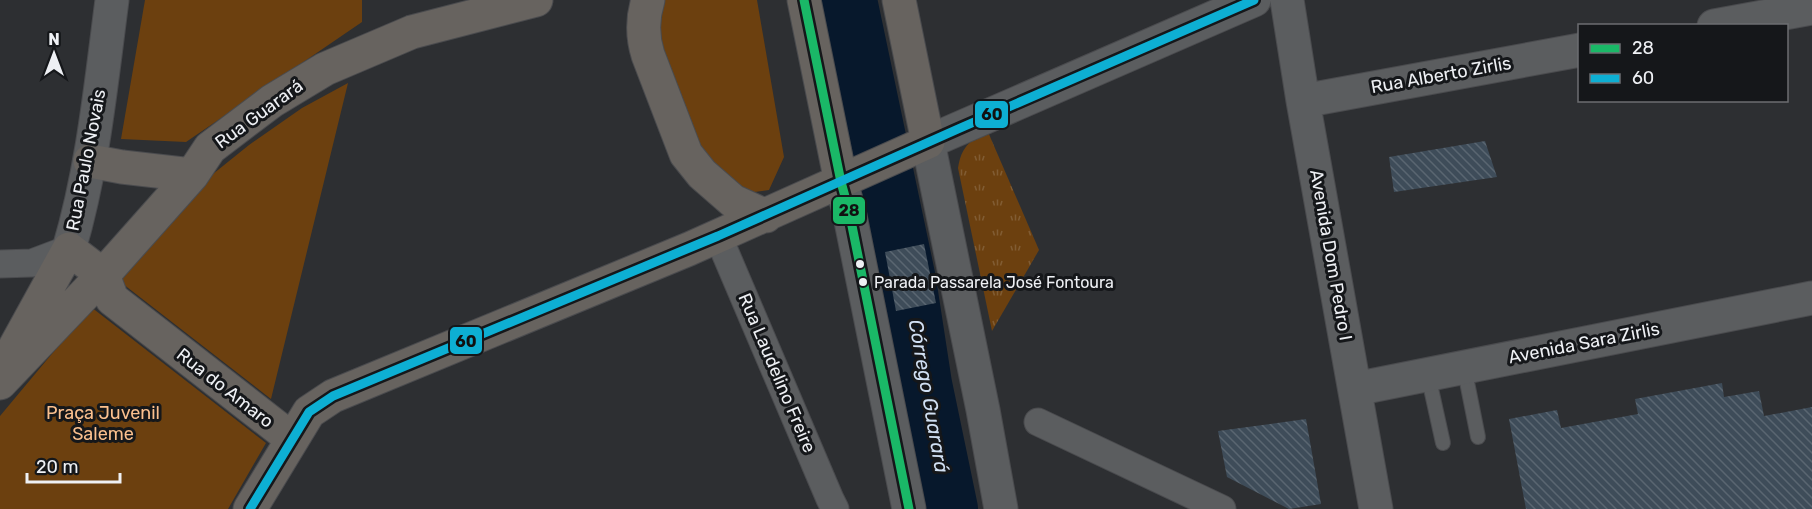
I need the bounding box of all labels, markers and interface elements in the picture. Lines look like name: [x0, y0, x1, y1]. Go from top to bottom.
north arrow: [24, 24, 84, 84]
legend: [1578, 24, 1788, 102]
text: N: [48, 30, 60, 49]
text: 28: [1632, 37, 1654, 59]
street label: Rua Alberto Zirlis: [1369, 52, 1513, 98]
text: 60: [1632, 67, 1654, 89]
street label: Rua Guarará: [211, 75, 307, 153]
street label: Rua Paulo Novais: [61, 87, 111, 233]
line badge: 60: [974, 100, 1009, 129]
text: 60: [981, 105, 1003, 124]
street label: Avenida Dom Pedro I: [1305, 168, 1357, 342]
line badge: 28: [832, 196, 866, 225]
text: 28: [838, 201, 860, 220]
unlabelled marker: [854, 258, 866, 270]
place label: Parada Passarela José Fontoura: [874, 273, 1114, 292]
marker: Parada Passarela José Fontoura: [857, 276, 869, 288]
street label: Rua Laudelino Freire: [733, 290, 821, 456]
water label: Córrego Guarará: [904, 317, 954, 475]
street label: Avenida Sara Zirlis: [1506, 318, 1662, 368]
line badge: 60: [449, 326, 483, 355]
text: 60: [455, 332, 477, 351]
street label: Rua do Amaro: [172, 343, 278, 433]
park label: Praça Juvenil Saleme: [46, 402, 160, 445]
scale bar: [27, 446, 120, 484]
text: 20 m: [36, 456, 78, 478]

